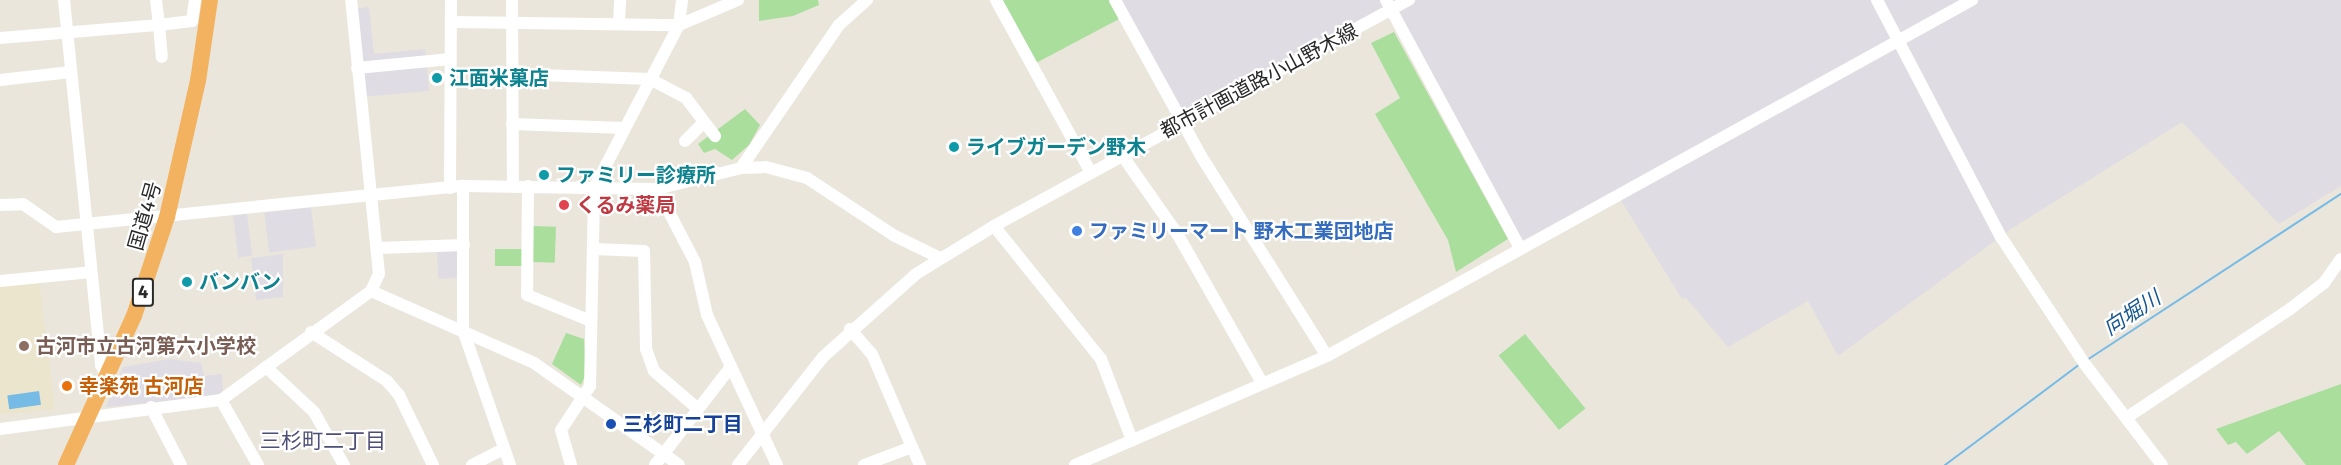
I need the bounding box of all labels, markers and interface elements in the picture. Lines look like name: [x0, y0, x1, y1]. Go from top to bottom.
street label: 都市計画道路小山野木線: [1156, 19, 1362, 143]
place label: 江面米菓店: [449, 66, 549, 90]
marker: 江面米菓店: [430, 71, 444, 85]
place label: ライブガーデン野木: [966, 135, 1146, 159]
marker: ライブガーデン野木: [947, 140, 961, 154]
place label: ファミリー診療所: [556, 163, 716, 187]
marker: ファミリー診療所: [537, 168, 551, 182]
street label: 国道4号: [124, 179, 166, 253]
place label: くるみ薬局: [576, 193, 676, 217]
marker: くるみ薬局: [557, 198, 571, 212]
place label: ファミリーマート 野木工業団地店: [1089, 219, 1394, 243]
marker: ファミリーマート 野木工業団地店: [1070, 224, 1084, 238]
place label: バンバン: [199, 270, 279, 294]
marker: バンバン: [180, 275, 194, 289]
road number: 4: [131, 277, 155, 307]
water label: 向堀川: [2099, 285, 2165, 341]
place label: 古河市立古河第六小学校: [36, 334, 256, 358]
marker: 古河市立古河第六小学校: [17, 339, 31, 353]
place label: 幸楽苑 古河店: [79, 374, 204, 398]
marker: 幸楽苑 古河店: [60, 379, 74, 393]
place label: 三杉町二丁目: [623, 412, 743, 436]
marker: 三杉町二丁目: [604, 417, 618, 431]
district label: 三杉町二丁目: [260, 428, 386, 454]

